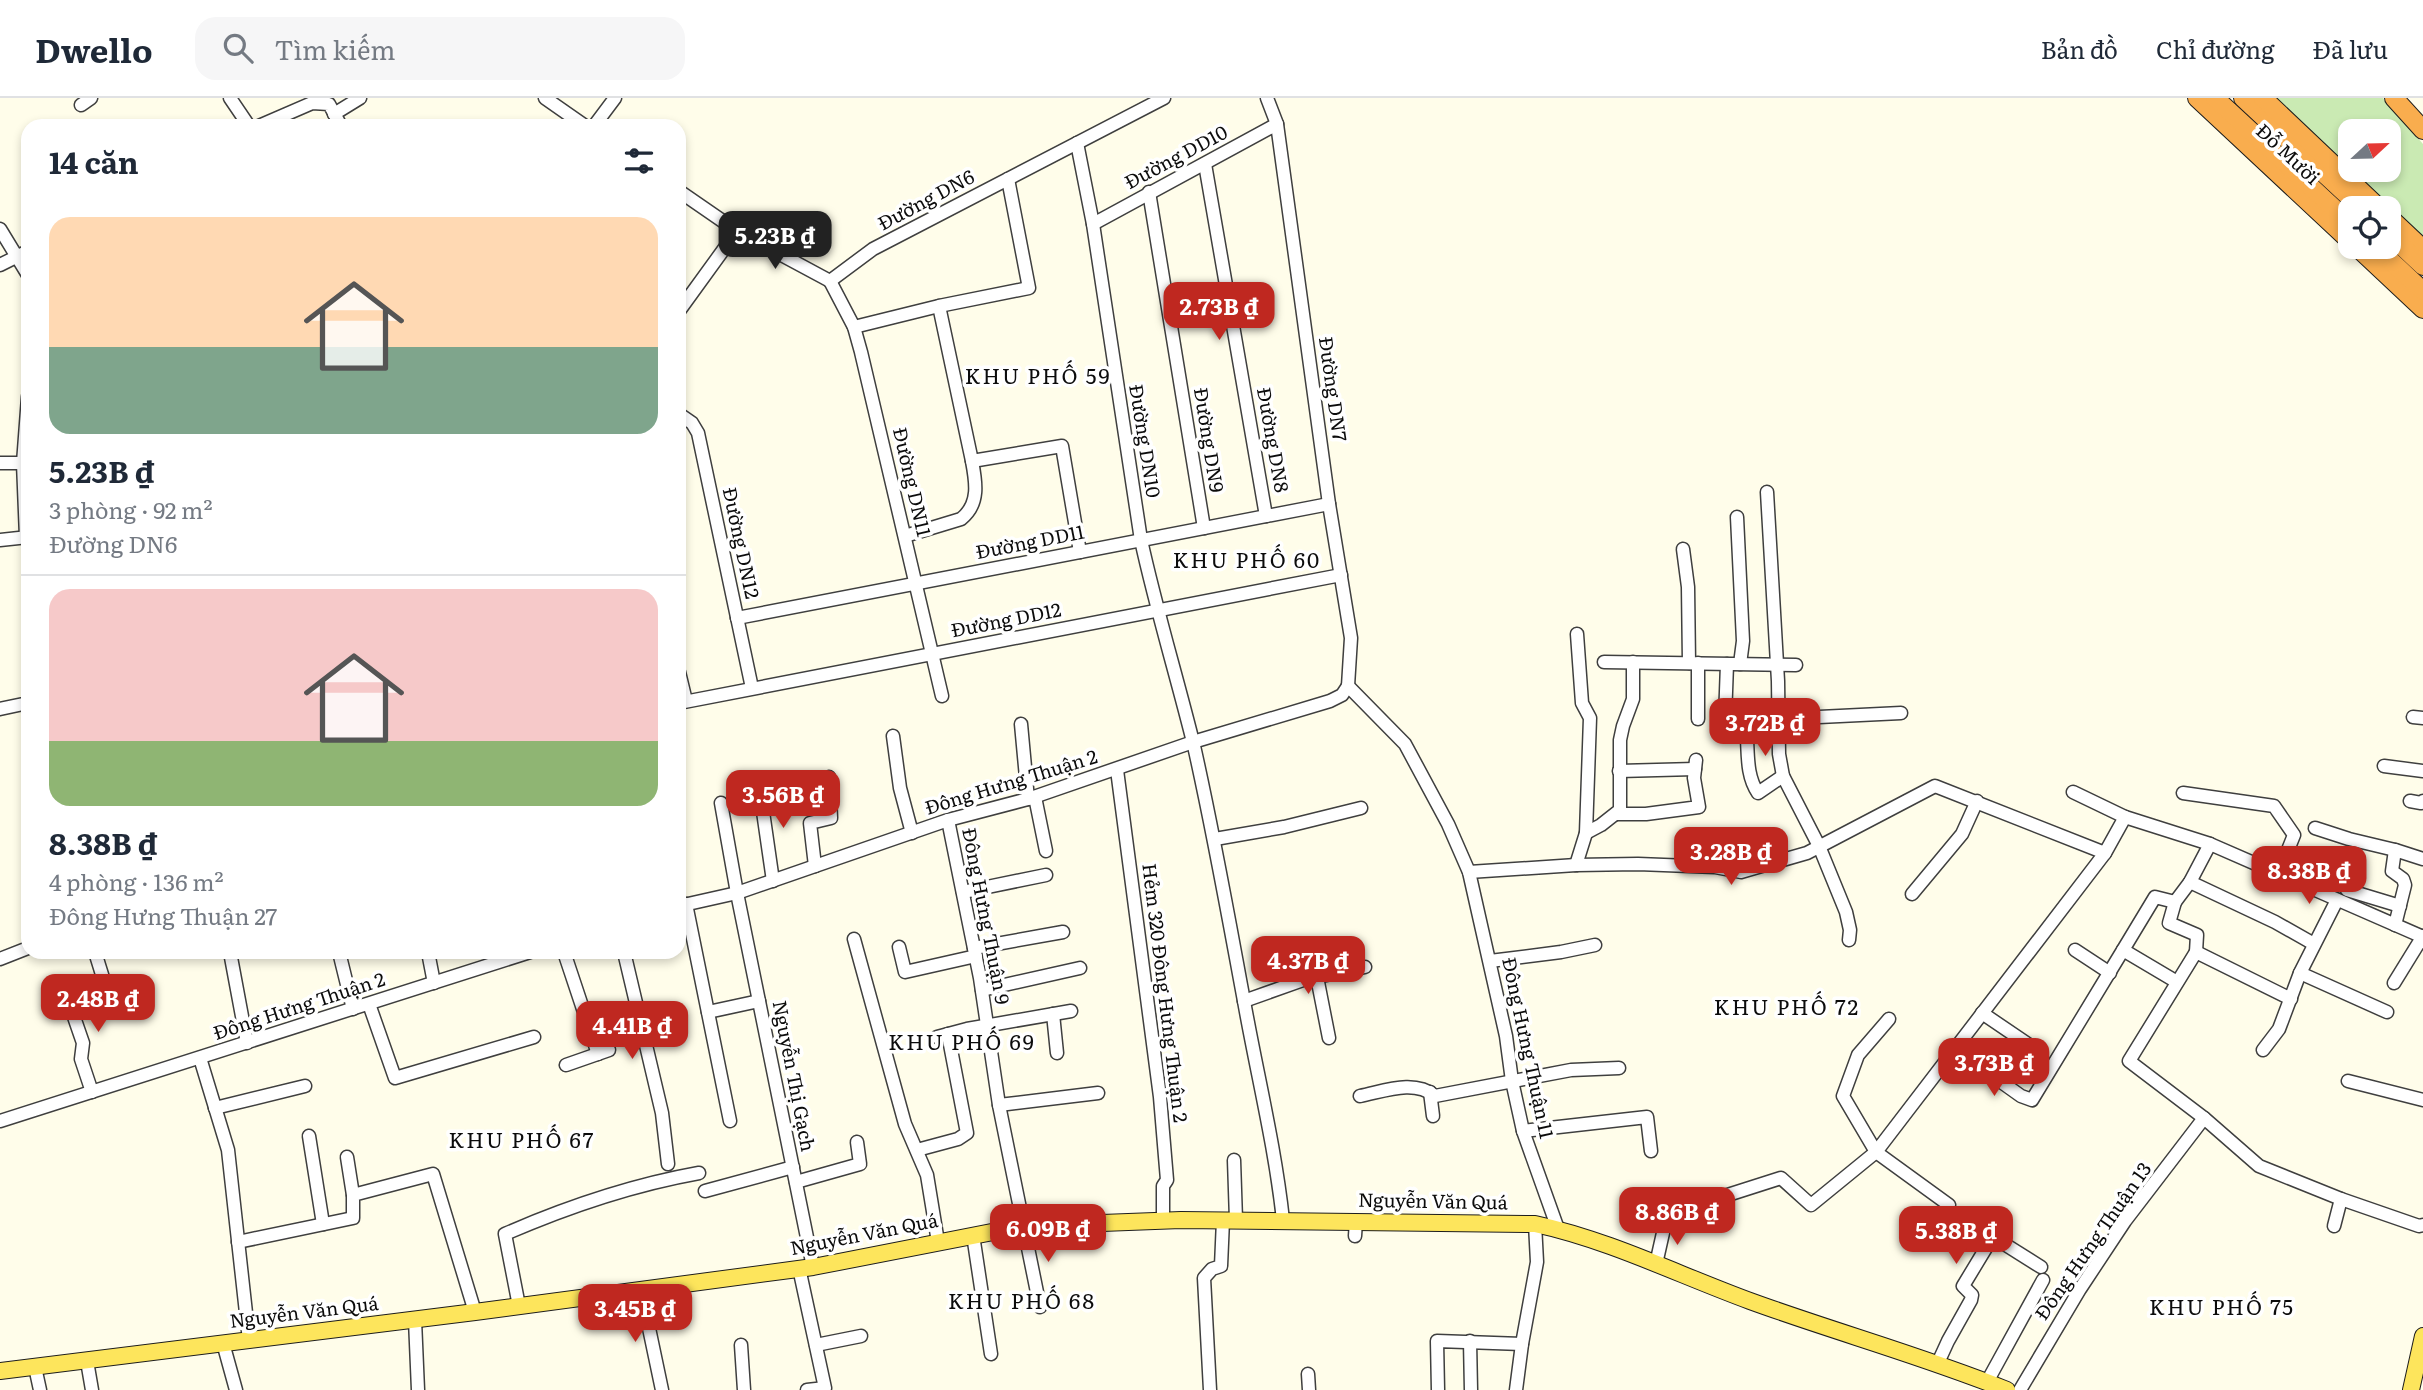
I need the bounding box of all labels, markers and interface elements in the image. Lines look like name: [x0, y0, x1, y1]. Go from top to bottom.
search box: [195, 17, 685, 80]
text: Dwello: [35, 24, 153, 73]
icon: search: [219, 29, 257, 67]
text: Tìm kiếm: [275, 29, 395, 68]
text: Bản đồ: [2041, 31, 2118, 66]
text: Chỉ đường: [2156, 31, 2275, 66]
text: Đã lưu: [2313, 31, 2388, 66]
street label: Đỗ Mười: [2250, 116, 2327, 190]
street label: Đường DD10: [1119, 117, 1232, 195]
north arrow: [2338, 119, 2401, 182]
map controls: [2338, 119, 2401, 259]
text: 14 căn: [49, 139, 139, 183]
icon: filters: [620, 142, 658, 180]
street label: Đường DN6: [872, 162, 979, 236]
button: locate: [2338, 196, 2401, 259]
pin: 5.23B ₫: [710, 212, 840, 271]
text: 5.23B ₫: [735, 217, 815, 251]
icon: home: [291, 263, 417, 389]
pin: 2.73B ₫: [1154, 282, 1284, 342]
text: 2.73B ₫: [1180, 288, 1258, 322]
street label: Đường DN7: [1313, 335, 1355, 443]
district label: KHU PHỐ 59: [965, 359, 1111, 390]
street label: Đường DN10: [1123, 382, 1169, 500]
street label: Đường DN9: [1188, 385, 1232, 494]
street label: Đường DN8: [1251, 385, 1297, 495]
street label: Đường DN11: [887, 424, 939, 539]
text: 5.23B ₫: [49, 448, 154, 492]
street label: Đường DN12: [717, 484, 767, 601]
text: 3 phòng · 92 m²: [49, 492, 213, 526]
street label: Đường DD11: [973, 517, 1087, 565]
text: Đường DN6: [49, 526, 177, 560]
district label: KHU PHỐ 60: [1173, 543, 1321, 574]
street label: Đường DD12: [948, 595, 1063, 643]
icon: home: [291, 635, 417, 761]
pin: 3.72B ₫: [1700, 698, 1830, 758]
text: 3.72B ₫: [1725, 704, 1805, 738]
street label: Đông Hưng Thuận 2: [921, 741, 1100, 821]
pin: 3.56B ₫: [718, 770, 848, 830]
text: 3.56B ₫: [742, 776, 824, 810]
text: 8.38B ₫: [49, 820, 157, 864]
street label: Đông Hưng Thuận 9: [956, 825, 1018, 1007]
pin: 3.28B ₫: [1666, 828, 1796, 887]
text: 3.28B ₫: [1690, 833, 1772, 867]
pin: 8.38B ₫: [2244, 846, 2374, 906]
text: 8.38B ₫: [2267, 852, 2351, 886]
street label: Hẻm 320 Đông Hưng Thuận 2: [1136, 862, 1196, 1124]
text: 4 phòng · 136 m²: [49, 864, 224, 898]
text: Đông Hưng Thuận 27: [49, 898, 277, 932]
pin: 4.37B ₫: [1243, 936, 1373, 996]
text: 4.37B ₫: [1267, 942, 1349, 976]
street label: Đông Hưng Thuận 11: [1496, 954, 1562, 1141]
street label: Đông Hưng Thuận 2: [209, 964, 388, 1046]
pin: 2.48B ₫: [33, 974, 163, 1034]
text: 2.48B ₫: [57, 980, 139, 1014]
district label: KHU PHỐ 72: [1714, 990, 1860, 1021]
street label: Nguyễn Thị Gạch: [767, 998, 823, 1154]
pin: 4.41B ₫: [567, 1002, 697, 1061]
text: 4.41B ₫: [592, 1007, 672, 1041]
district label: KHU PHỐ 69: [888, 1025, 1036, 1056]
pin: 3.73B ₫: [1929, 1038, 2059, 1098]
text: 3.73B ₫: [1954, 1044, 2034, 1078]
district label: KHU PHỐ 67: [448, 1123, 596, 1154]
street label: Đông Hưng Thuận 13: [2027, 1156, 2157, 1325]
street label: Nguyễn Văn Quá: [1358, 1185, 1509, 1215]
pin: 8.86B ₫: [1612, 1188, 1742, 1247]
text: 8.86B ₫: [1635, 1193, 1719, 1227]
pin: 6.09B ₫: [983, 1204, 1113, 1264]
street label: Nguyễn Văn Quá: [788, 1205, 941, 1261]
pin: 5.38B ₫: [1891, 1206, 2021, 1266]
text: 6.09B ₫: [1006, 1210, 1090, 1244]
text: 5.38B ₫: [1915, 1212, 1997, 1246]
pin: 3.45B ₫: [570, 1284, 700, 1344]
district label: KHU PHỐ 68: [948, 1284, 1096, 1315]
street label: Nguyễn Văn Quá: [228, 1288, 381, 1334]
text: 3.45B ₫: [594, 1290, 676, 1324]
district label: KHU PHỐ 75: [2149, 1290, 2295, 1321]

